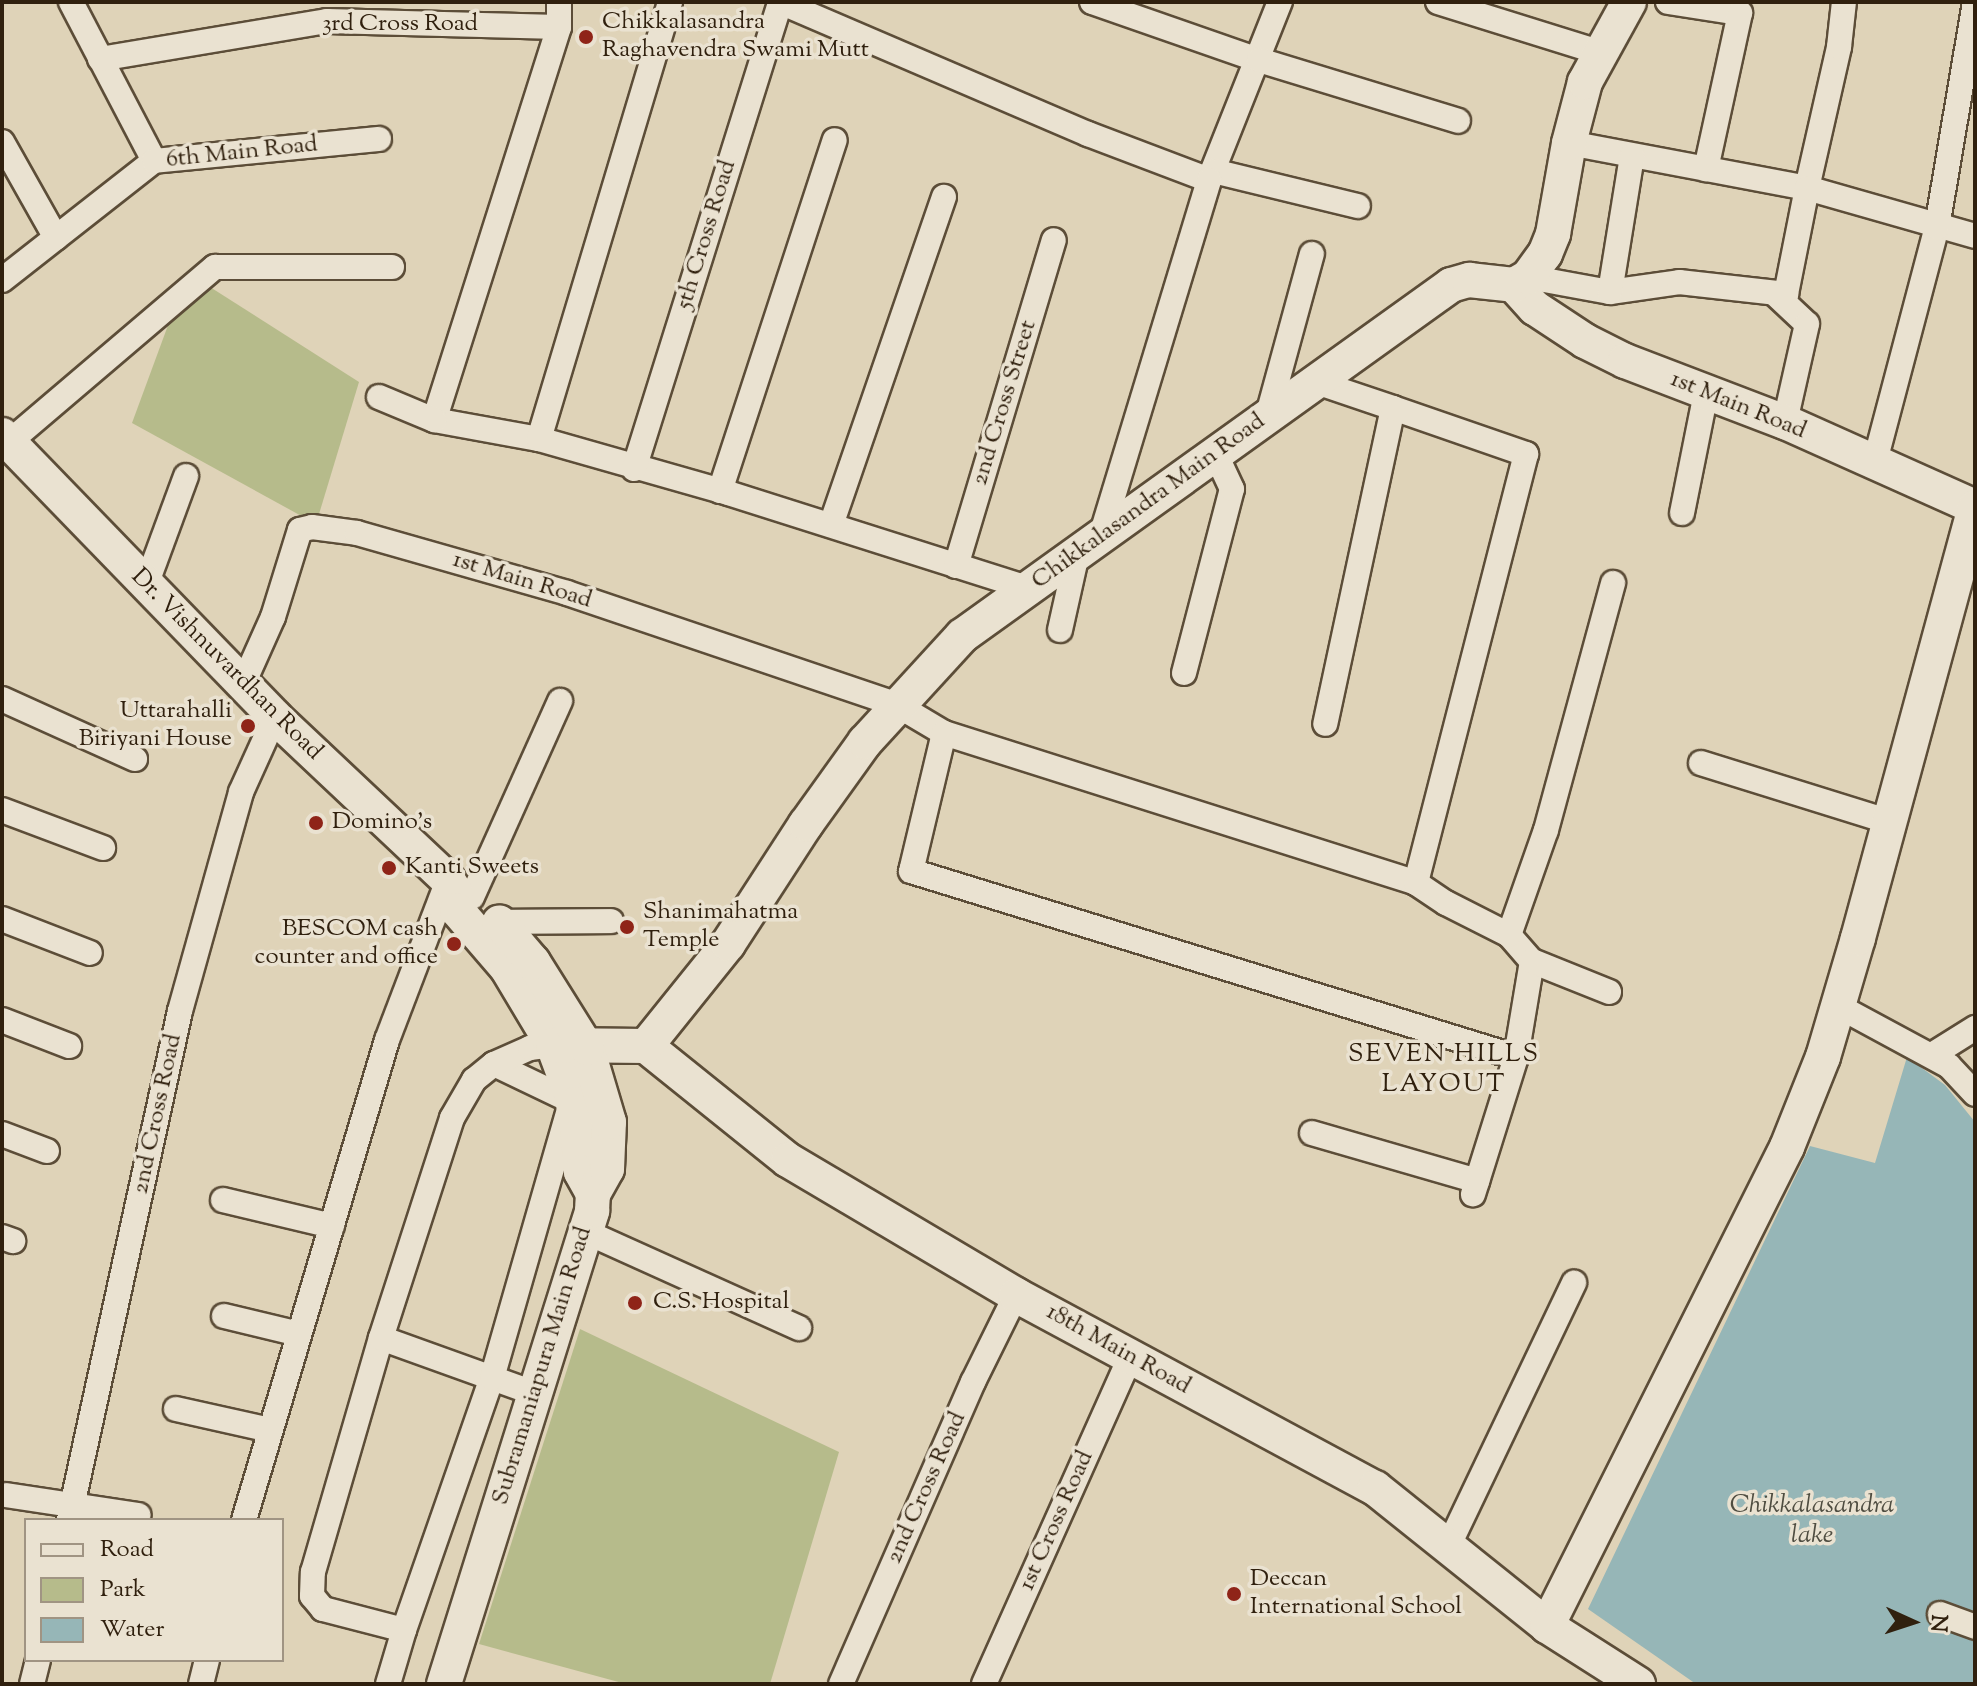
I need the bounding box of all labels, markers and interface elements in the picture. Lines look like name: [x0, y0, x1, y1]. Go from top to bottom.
place label: Chikkalasandra Raghavendra Swami Mutt: [602, 9, 869, 65]
street label: 3rd Cross Road: [322, 11, 478, 39]
marker: Chikkalasandra Raghavendra Swami Mutt: [577, 28, 595, 46]
street label: 6th Main Road: [165, 131, 319, 175]
street label: 5th Cross Road: [671, 157, 743, 313]
street label: 2nd Cross Street: [966, 317, 1044, 489]
street label: 1st Main Road: [1666, 366, 1810, 446]
street label: Chikkalasandra Main Road: [1027, 408, 1271, 596]
street label: 1st Main Road: [449, 546, 595, 616]
street label: Dr. Vishnuvardhan Road: [124, 563, 328, 767]
place label: Uttarahalli Biriyani House: [79, 698, 232, 754]
marker: Uttarahalli Biriyani House: [239, 717, 257, 735]
place label: Domino's: [332, 809, 432, 837]
marker: Domino's: [307, 814, 325, 832]
place label: Kanti Sweets: [405, 854, 539, 882]
marker: Kanti Sweets: [380, 859, 398, 877]
place label: Shanimahatma Temple: [643, 899, 798, 955]
place label: BESCOM cash counter and office: [255, 916, 438, 972]
marker: Shanimahatma Temple: [618, 918, 636, 936]
marker: BESCOM cash counter and office: [445, 935, 463, 953]
street label: 2nd Cross Road: [127, 1031, 189, 1197]
district label: SEVEN HILLS LAYOUT: [1348, 1039, 1540, 1100]
street label: Subramaniapura Main Road: [487, 1223, 599, 1509]
place label: C.S. Hospital: [653, 1289, 789, 1317]
marker: C.S. Hospital: [624, 1292, 646, 1314]
street label: 18th Main Road: [1041, 1298, 1195, 1402]
street label: 2nd Cross Road: [881, 1408, 973, 1568]
street label: 1st Cross Road: [1013, 1447, 1101, 1595]
water label: Chikkalasandra lake: [1730, 1490, 1894, 1552]
legend: [24, 1518, 284, 1662]
text: Road: [100, 1533, 154, 1567]
place label: Deccan International School: [1250, 1566, 1462, 1622]
text: Park: [100, 1573, 146, 1607]
north arrow: [1873, 1582, 1953, 1662]
marker: Deccan International School: [1225, 1585, 1243, 1603]
text: Water: [100, 1613, 164, 1647]
text: N: [1921, 1614, 1953, 1633]

